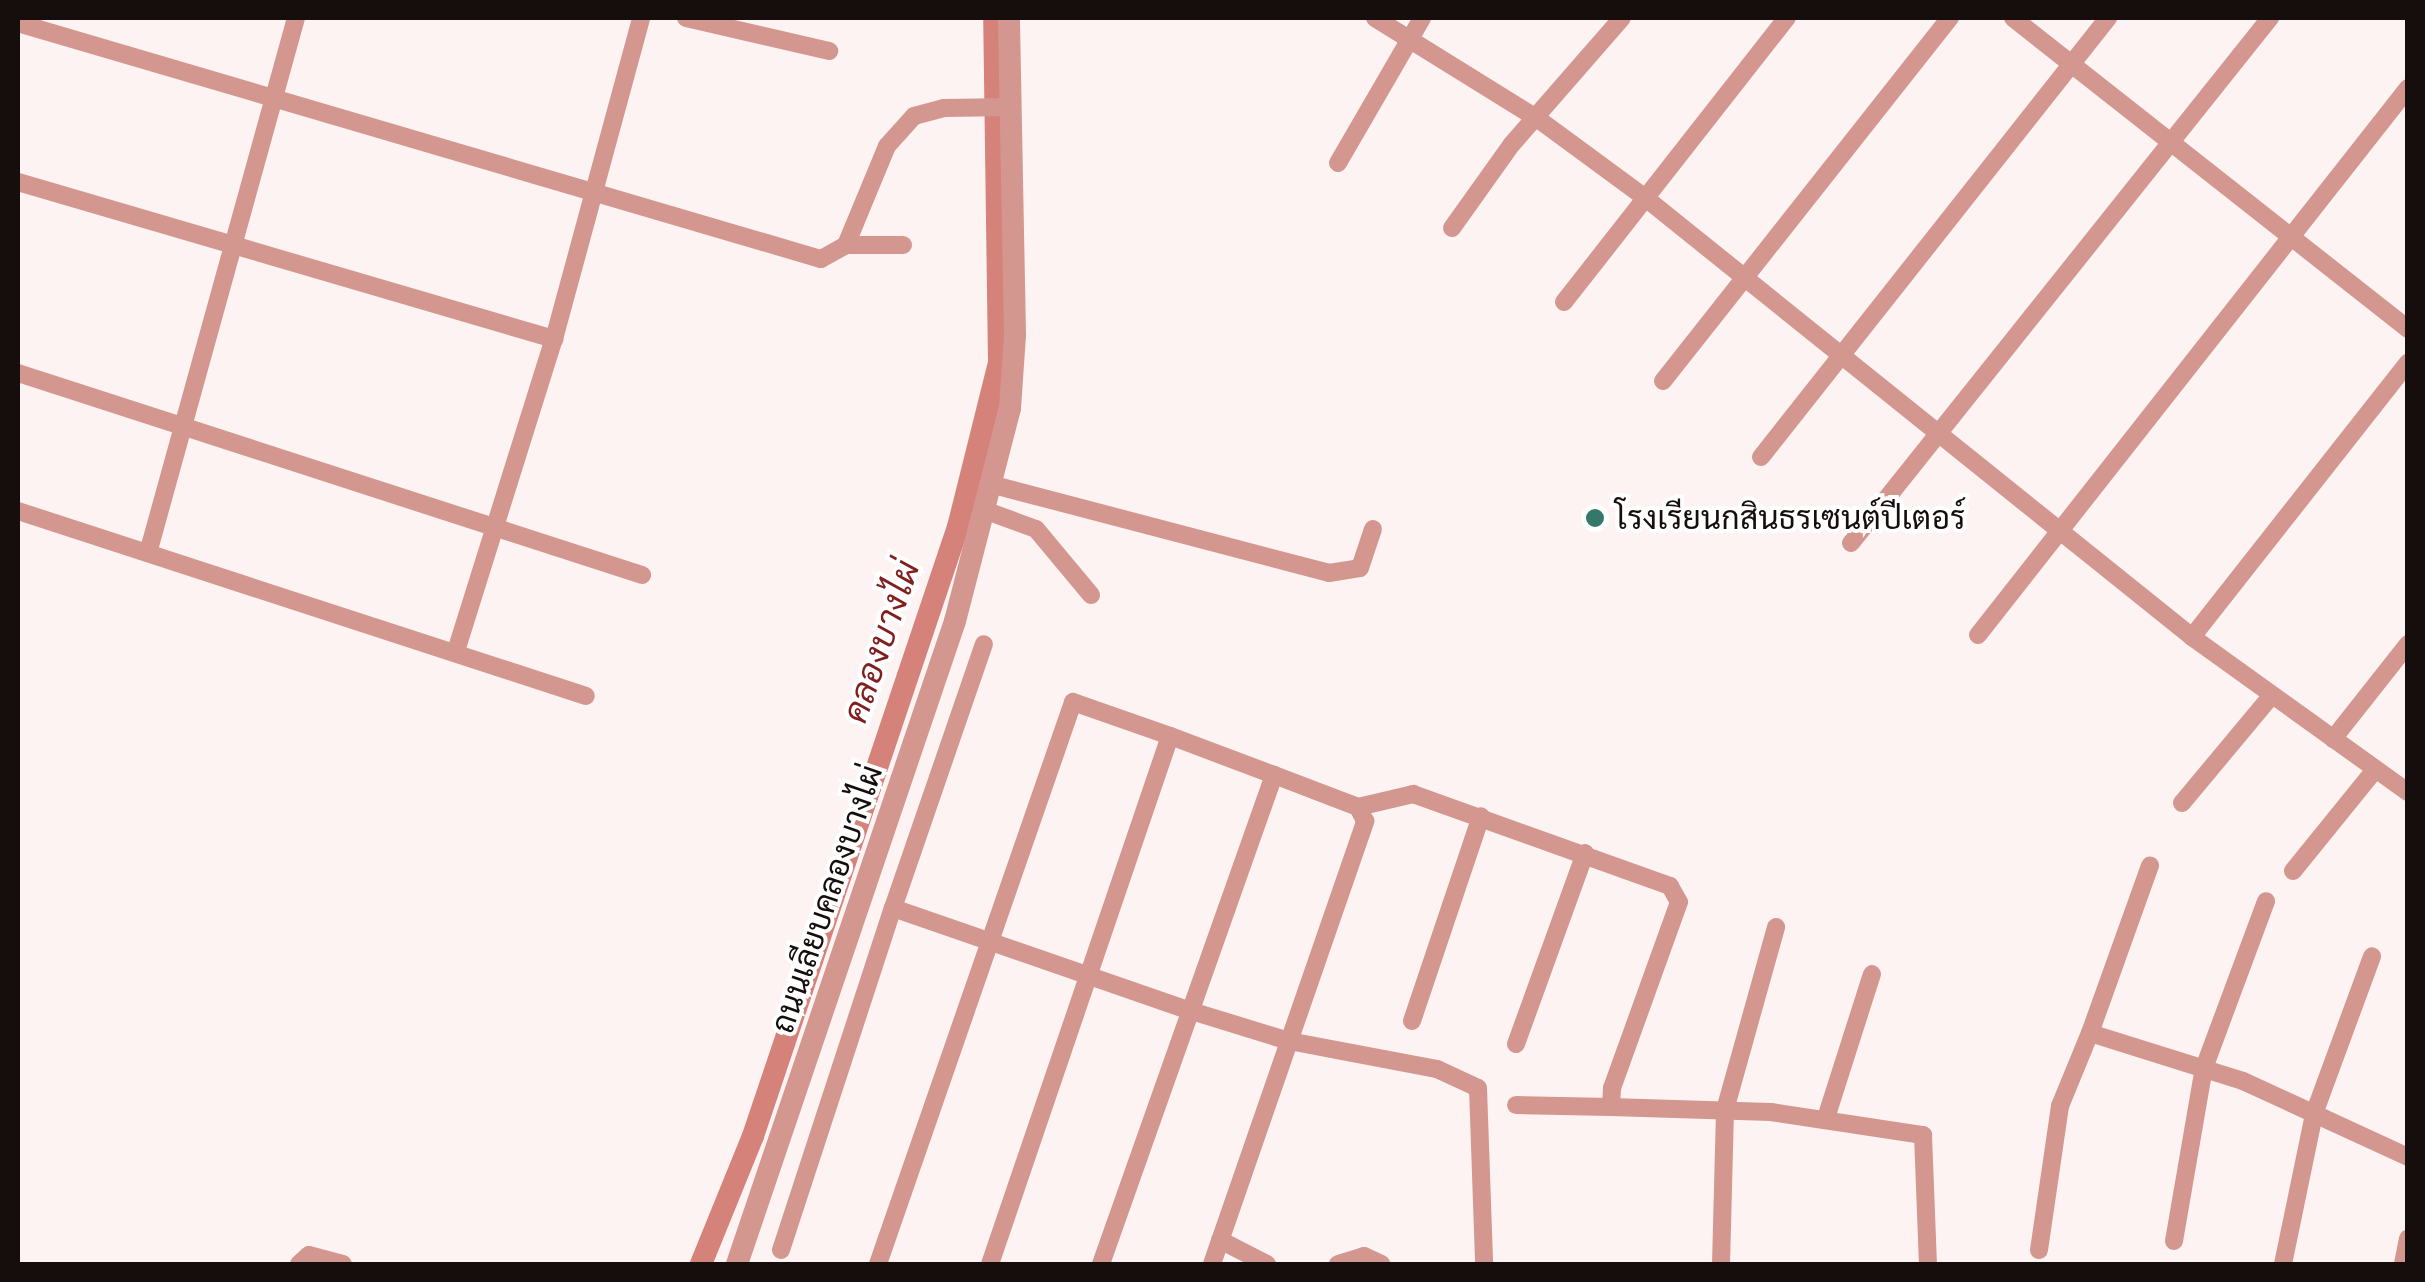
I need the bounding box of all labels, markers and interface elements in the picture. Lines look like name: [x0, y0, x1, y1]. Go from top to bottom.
place label: โรงเรียนกสินธรเซนต์ปีเตอร์: [1615, 499, 1965, 537]
marker: โรงเรียนกสินธรเซนต์ปีเตอร์: [1584, 507, 1606, 529]
water label: คลองบางไผ่: [835, 555, 929, 729]
street label: ถนนเลียบคลองบางไผ่: [763, 760, 891, 1038]

